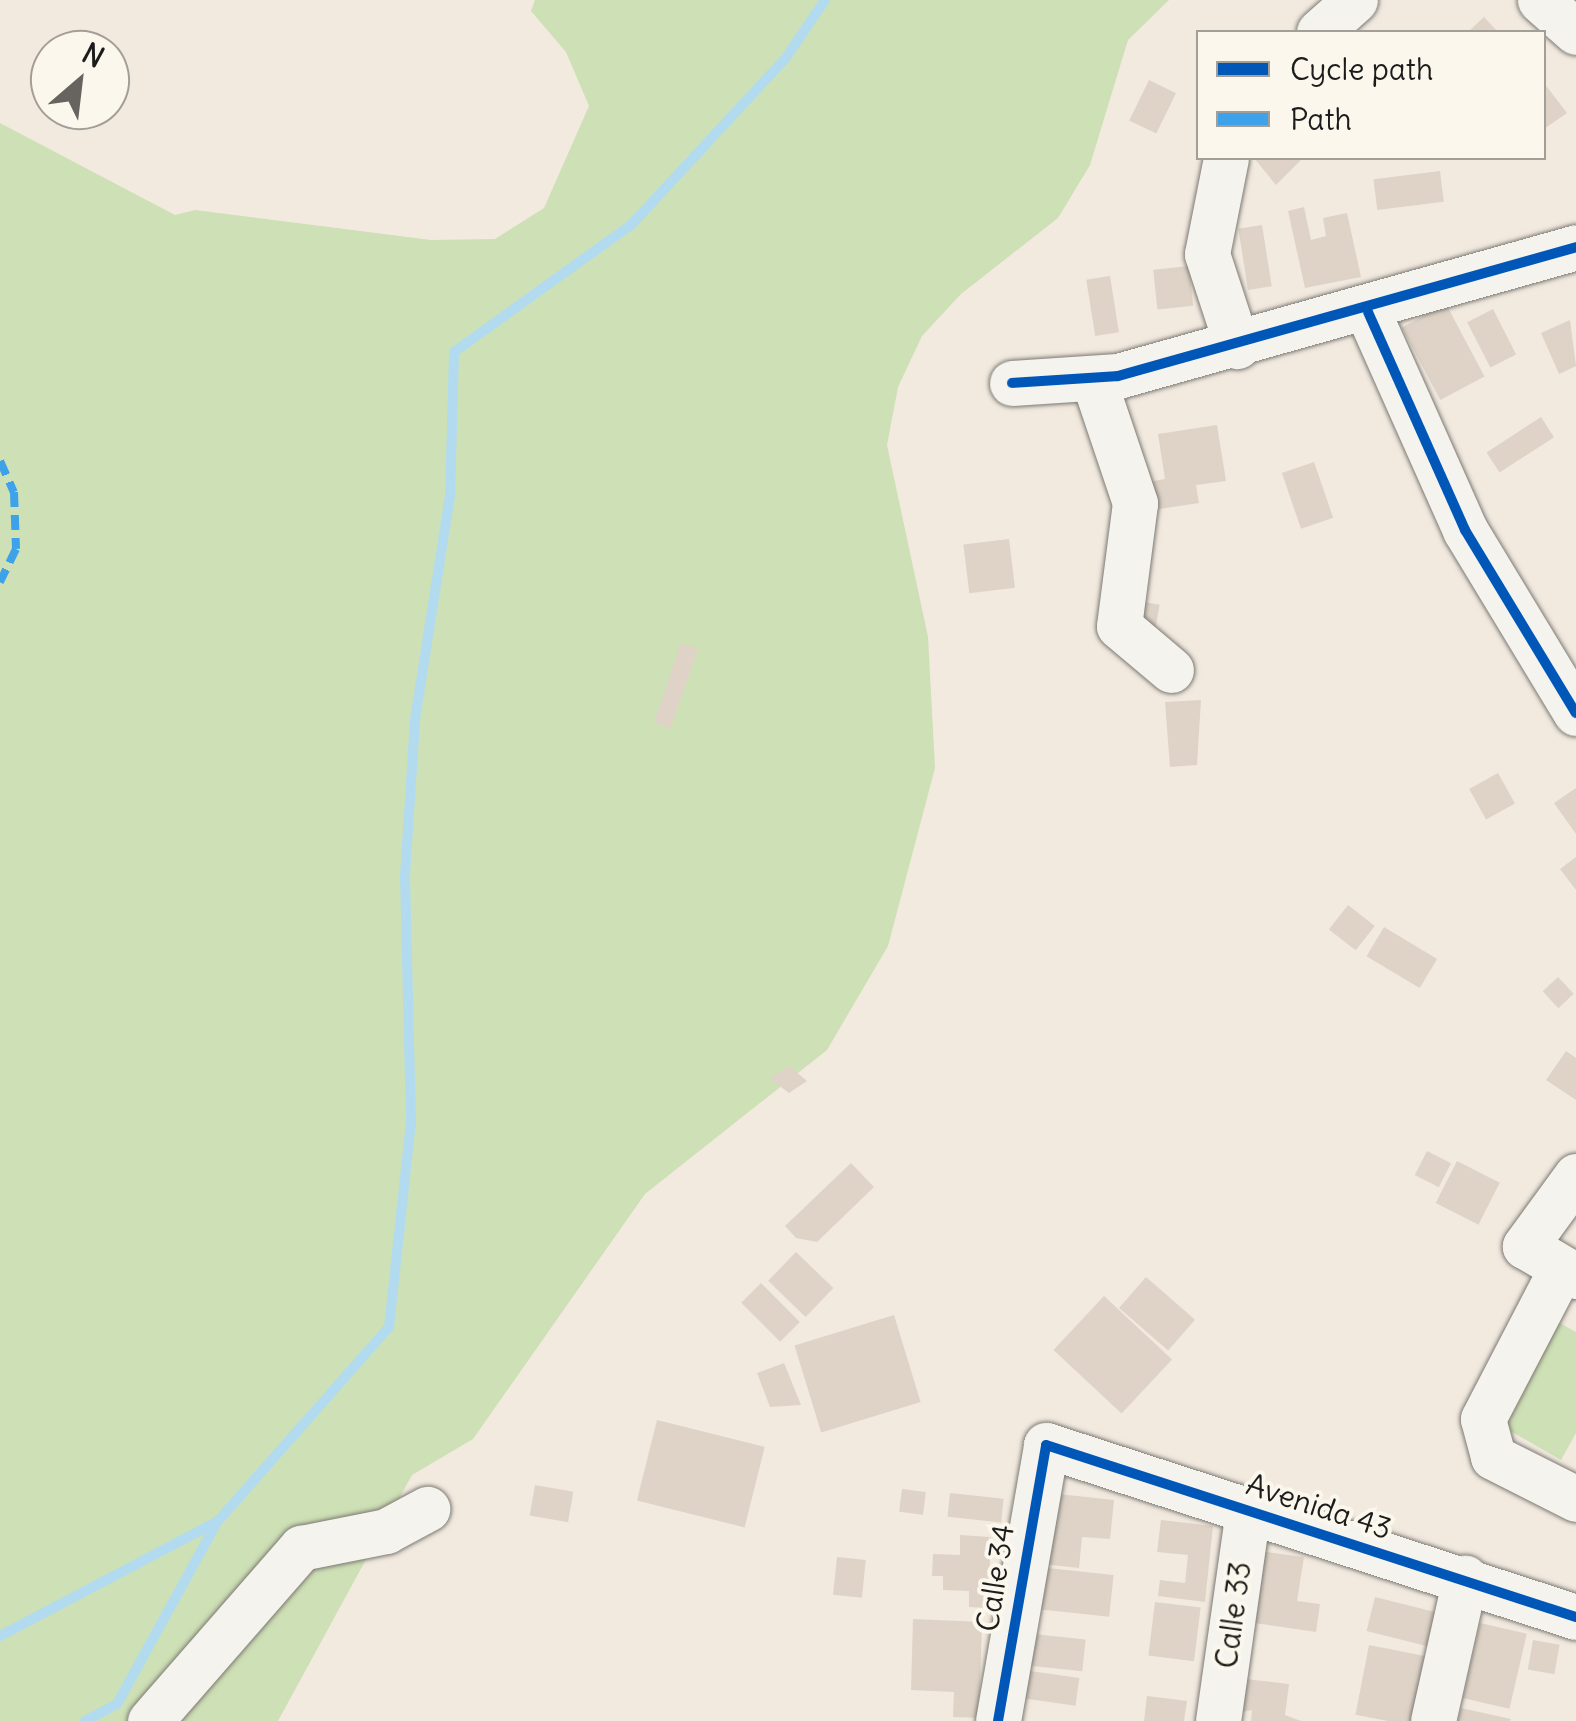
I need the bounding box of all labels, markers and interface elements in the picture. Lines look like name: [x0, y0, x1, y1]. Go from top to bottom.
north arrow: [30, 30, 130, 130]
legend: [1196, 30, 1546, 160]
text: N: [76, 35, 110, 76]
text: Cycle path: [1290, 50, 1433, 88]
text: Path: [1290, 100, 1352, 138]
street label: Avenida 43: [1242, 1466, 1396, 1546]
street label: Calle 34: [969, 1522, 1021, 1634]
street label: Calle 33: [1208, 1559, 1258, 1671]

